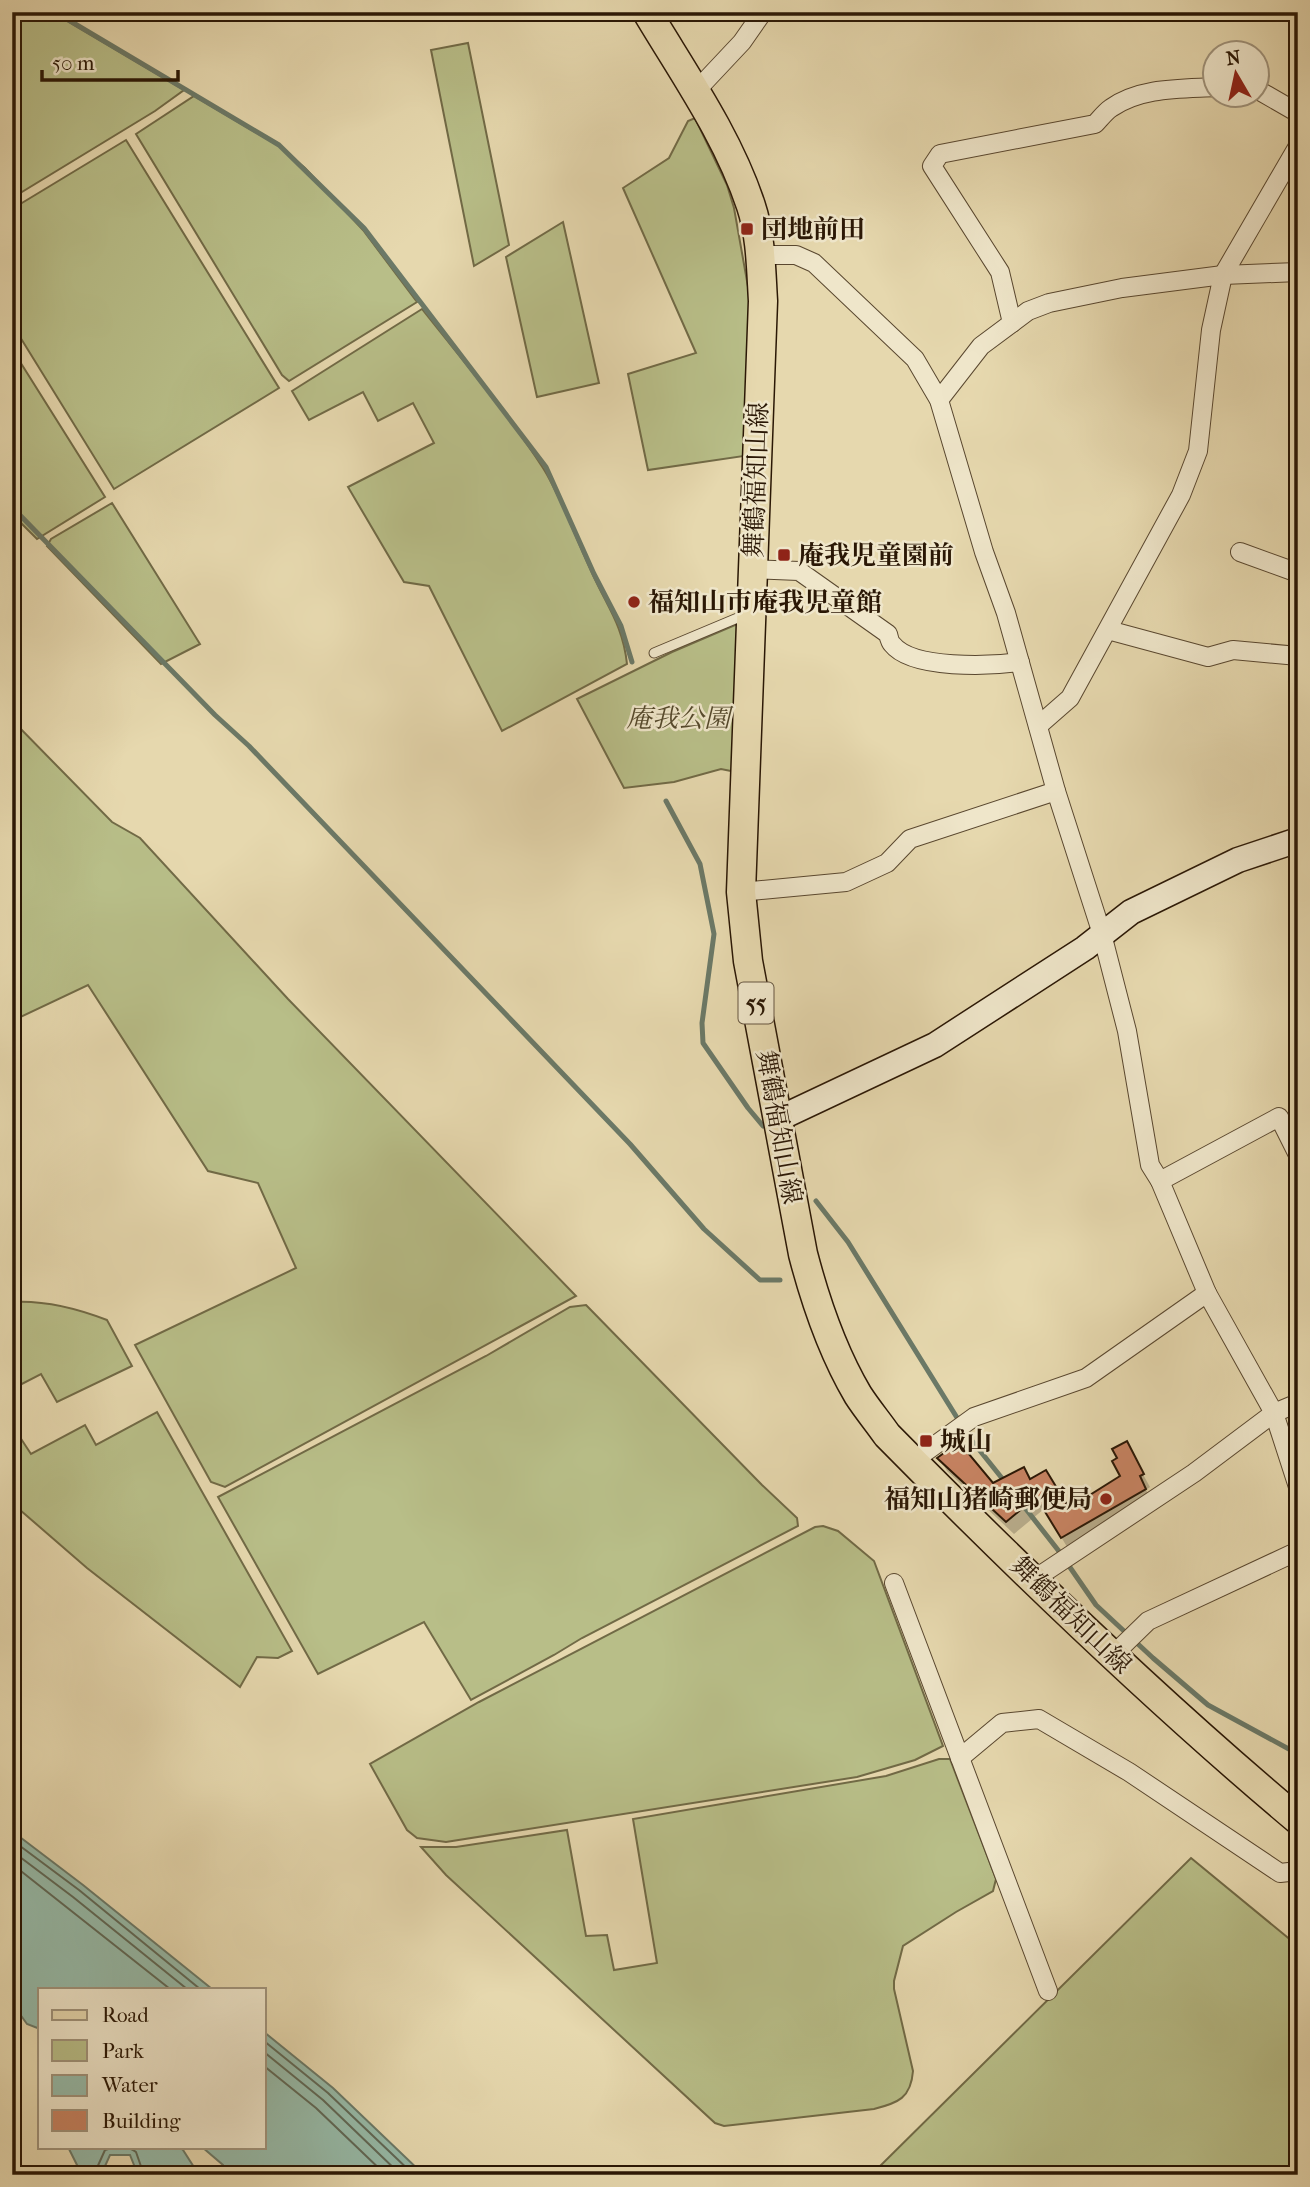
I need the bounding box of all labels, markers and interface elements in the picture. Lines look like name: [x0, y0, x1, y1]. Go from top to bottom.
scale bar: [42, 38, 178, 82]
north arrow: [1202, 38, 1272, 108]
text: N: [1225, 46, 1243, 70]
text: 50 m: [52, 51, 95, 75]
place label: 団地前田: [761, 214, 865, 245]
marker: 団地前田: [739, 221, 755, 237]
street label: 舞鶴福知山線: [738, 401, 774, 559]
place label: 庵我児童園前: [798, 540, 954, 571]
marker: 庵我児童園前: [776, 547, 792, 563]
place label: 福知山市庵我児童館: [648, 587, 882, 618]
marker: 福知山市庵我児童館: [626, 594, 642, 610]
park label: 庵我公園: [626, 703, 734, 734]
road number: 55: [738, 982, 774, 1023]
street label: 舞鶴福知山線: [750, 1047, 808, 1207]
place label: 城山: [940, 1426, 992, 1457]
marker: 城山: [918, 1433, 934, 1449]
place label: 福知山猪崎郵便局: [884, 1484, 1092, 1515]
marker: 福知山猪崎郵便局: [1098, 1491, 1114, 1507]
street label: 舞鶴福知山線: [1004, 1550, 1138, 1680]
legend: [38, 1988, 266, 2148]
text: Road: [102, 2003, 149, 2027]
text: Park: [102, 2039, 144, 2063]
text: Water: [101, 2073, 158, 2097]
text: Building: [102, 2109, 181, 2133]

